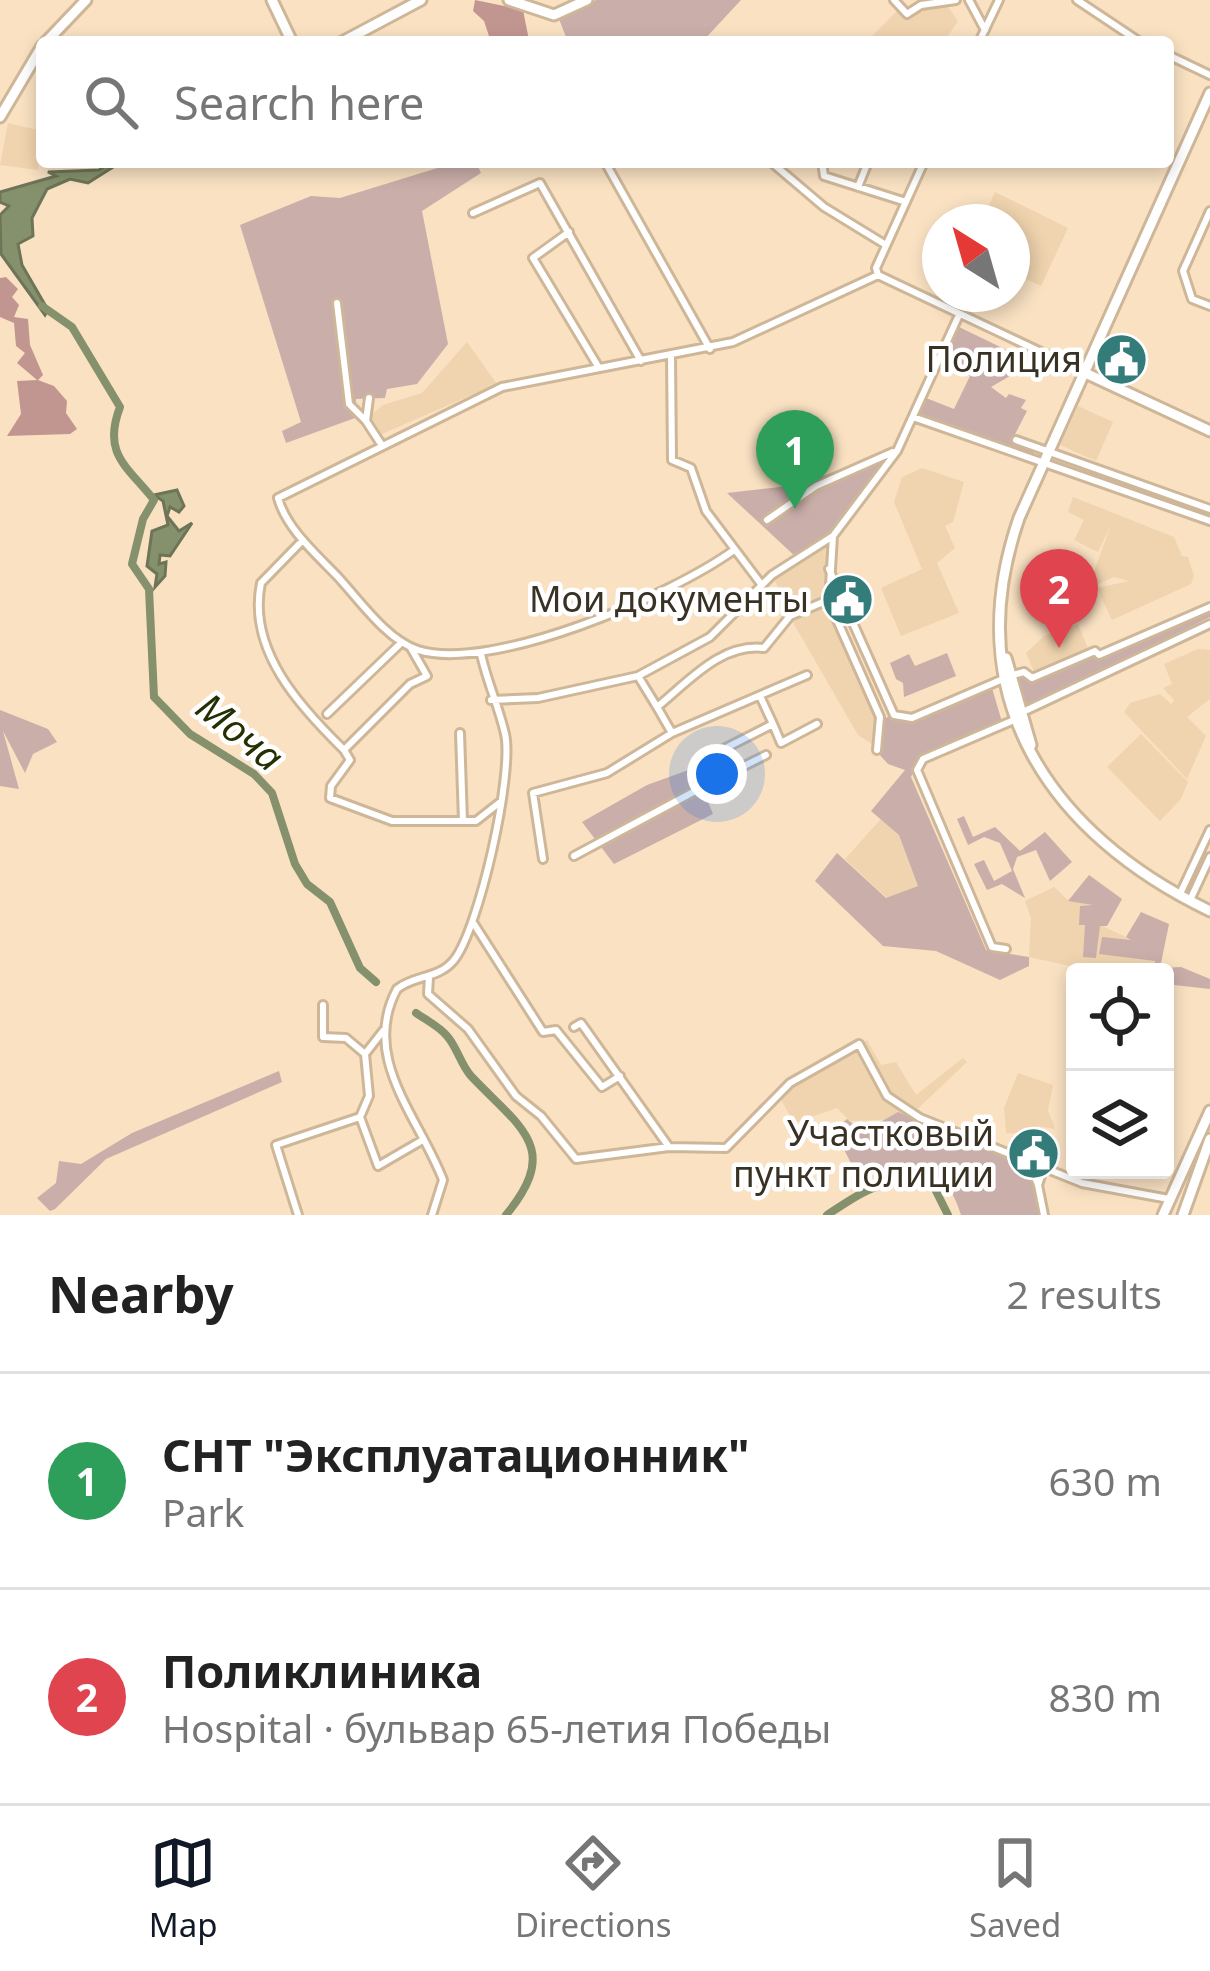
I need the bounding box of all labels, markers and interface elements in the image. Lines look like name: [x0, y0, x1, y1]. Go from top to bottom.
search box: [36, 36, 1174, 168]
icon: search: [78, 69, 144, 135]
text: Search here: [174, 72, 424, 133]
north arrow: [922, 204, 1030, 312]
public building icon: Полиция: [1093, 331, 1149, 387]
place label: Полиция: [926, 334, 1082, 383]
pin: 1: [756, 410, 834, 509]
pin: 2: [1020, 549, 1098, 648]
public building icon: Мои документы: [820, 571, 876, 627]
place label: Мои документы: [529, 574, 809, 623]
water label: Моча: [186, 680, 295, 782]
your location: [687, 744, 747, 804]
map controls: [1066, 963, 1174, 1179]
button: locate: [1066, 963, 1174, 1071]
button: layers: [1066, 1071, 1174, 1179]
place label: Участковый пункт полиции: [733, 1108, 994, 1198]
public building icon: Участковый пункт полиции: [1005, 1126, 1061, 1182]
text: Nearby: [48, 1258, 234, 1328]
text: 2 results: [1007, 1267, 1162, 1320]
text: СНТ "Эксплуатационник": [162, 1424, 749, 1485]
text: 1: [76, 1454, 98, 1507]
text: 630 m: [1048, 1454, 1162, 1507]
text: Park: [162, 1485, 244, 1538]
text: Поликлиника: [162, 1640, 482, 1701]
text: 2: [76, 1670, 98, 1723]
text: 830 m: [1048, 1670, 1162, 1723]
text: Hospital · бульвар 65-летия Победы: [162, 1701, 831, 1754]
tab: Map: [149, 1830, 217, 1947]
tab: Directions: [515, 1830, 672, 1947]
tab: Saved: [969, 1830, 1061, 1947]

